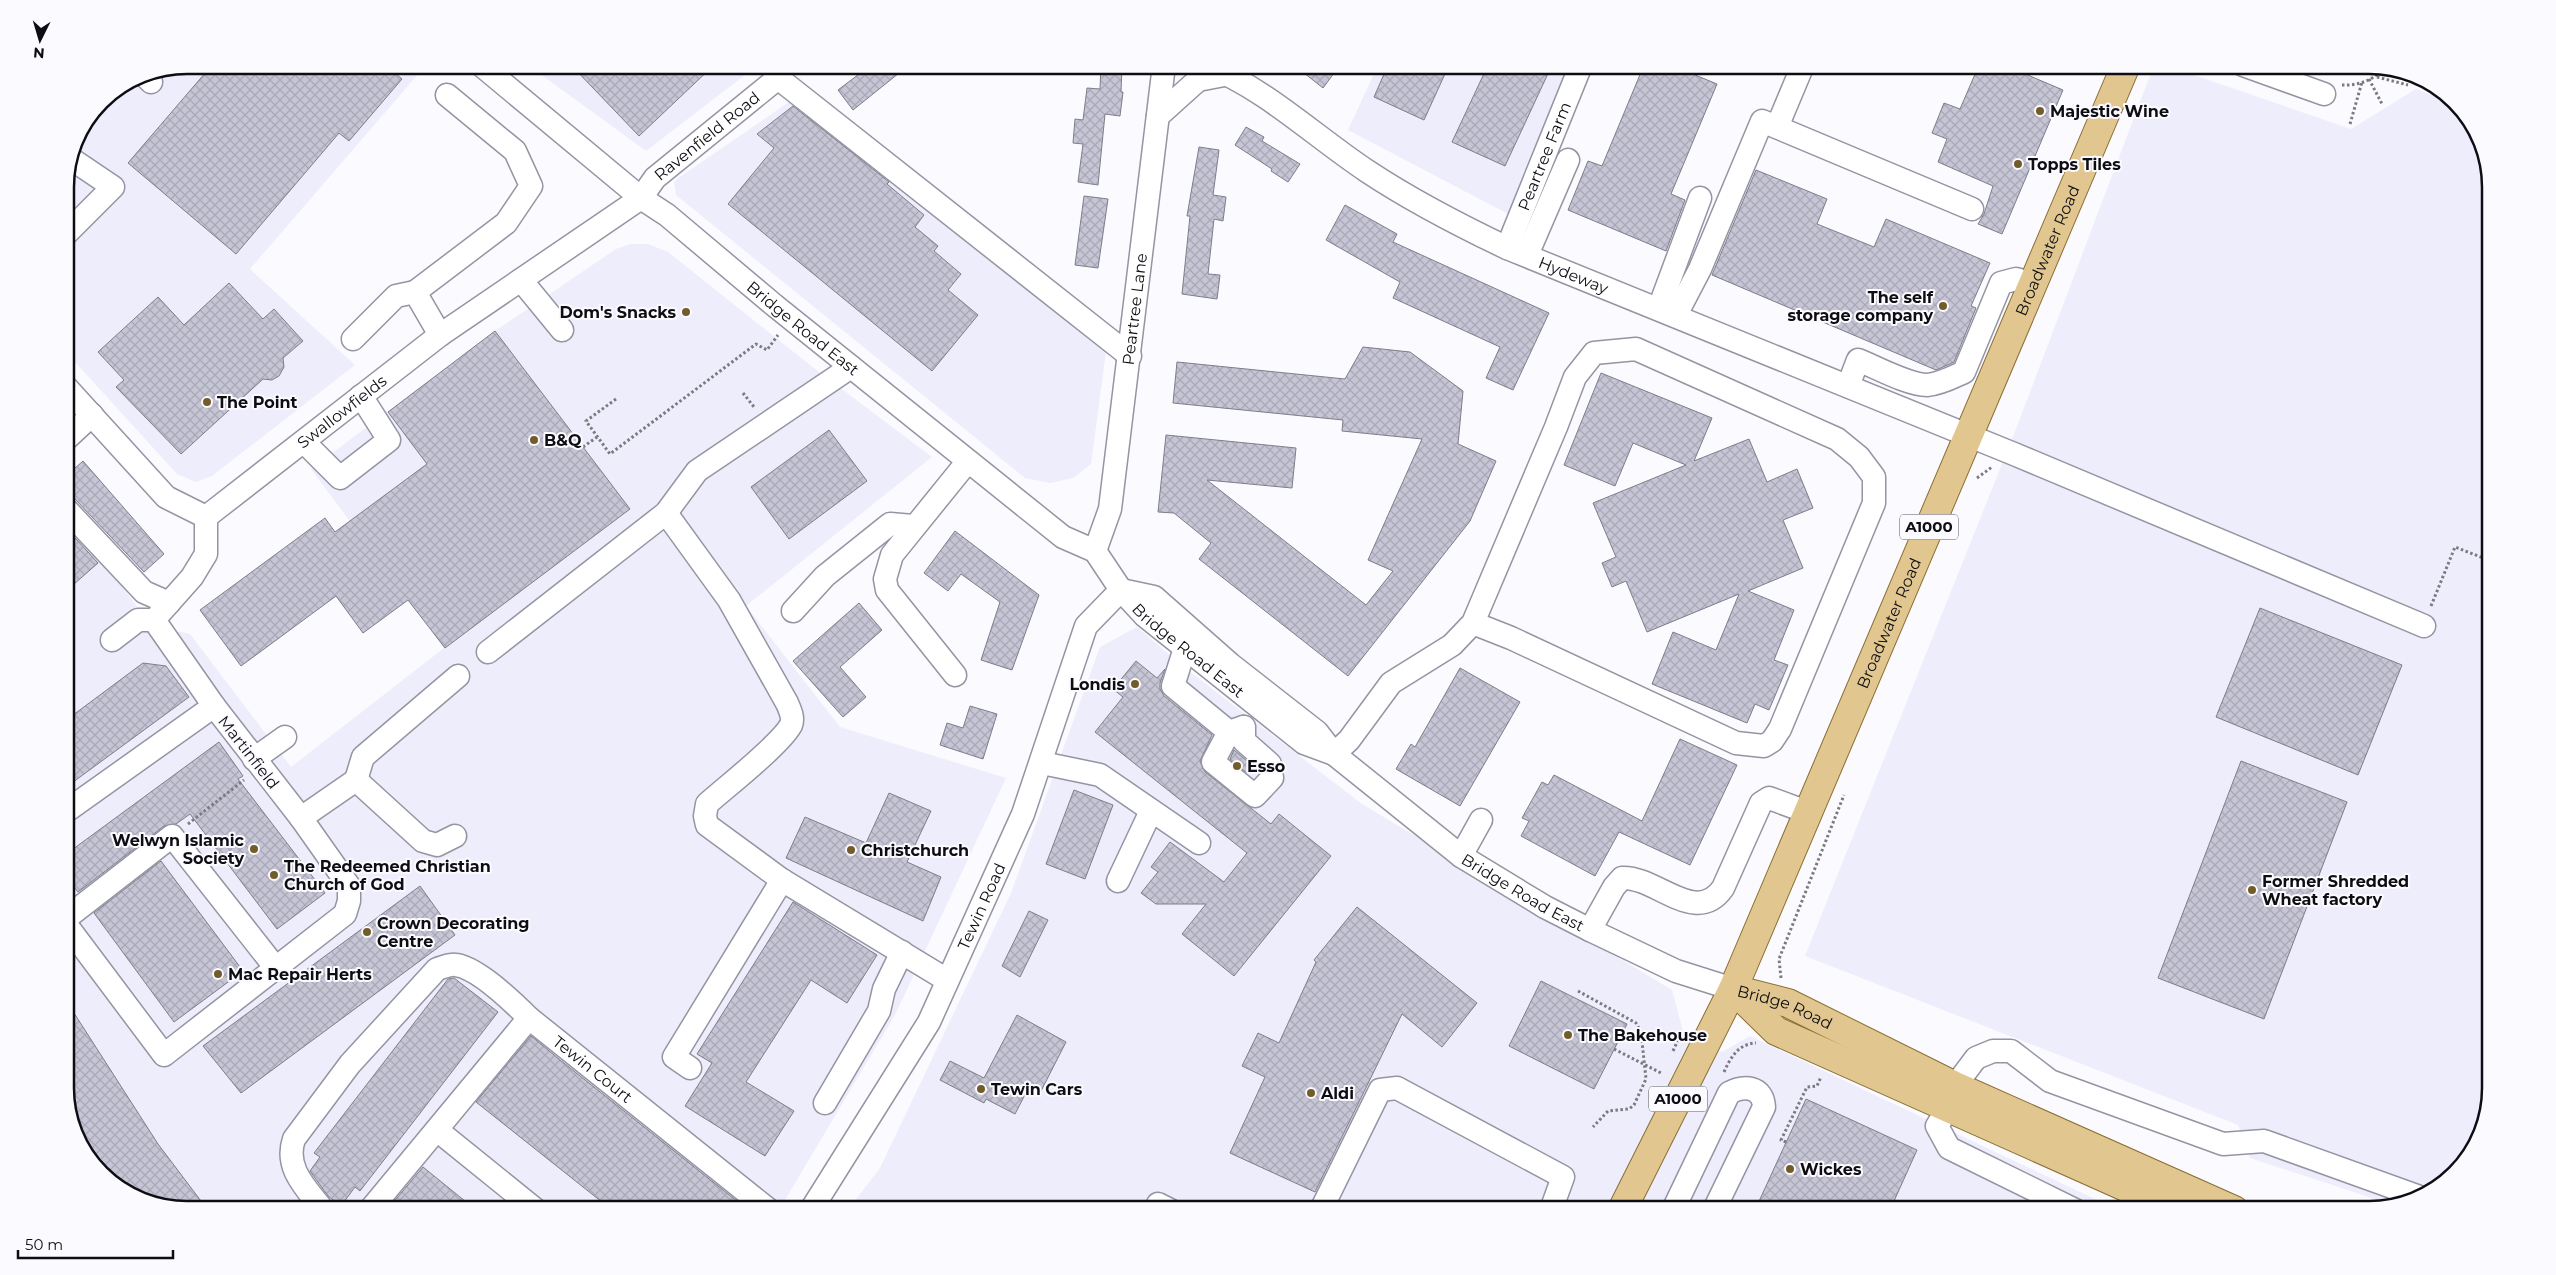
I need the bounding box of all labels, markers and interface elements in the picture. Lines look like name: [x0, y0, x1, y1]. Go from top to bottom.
north arrow: [15, 15, 65, 65]
text: N: [32, 43, 45, 62]
street label: Ravenfield Road: [651, 88, 764, 185]
street label: Peartree Farm: [1514, 99, 1575, 214]
place label: Majestic Wine: [2050, 102, 2169, 121]
marker: Majestic Wine: [2034, 105, 2046, 117]
place label: Topps Tiles: [2028, 155, 2121, 174]
marker: Topps Tiles: [2012, 158, 2024, 170]
street label: Broadwater Road: [2011, 182, 2084, 319]
street label: Peartree Lane: [1119, 252, 1151, 366]
street label: Hydeway: [1536, 253, 1611, 298]
street label: Bridge Road East: [743, 277, 863, 380]
place label: The self storage company: [1787, 288, 1934, 325]
marker: The self storage company: [1937, 300, 1949, 312]
place label: Dom's Snacks: [560, 303, 677, 322]
marker: Dom's Snacks: [680, 306, 692, 318]
street label: Swallowfields: [294, 371, 391, 452]
place label: The Point: [217, 393, 298, 412]
marker: The Point: [201, 396, 213, 408]
place label: B&Q: [544, 431, 582, 450]
marker: B&Q: [528, 434, 540, 446]
road number: A1000: [1900, 514, 1958, 540]
street label: Broadwater Road: [1853, 555, 1925, 691]
street label: Bridge Road East: [1128, 600, 1248, 702]
place label: Londis: [1069, 675, 1126, 694]
marker: Londis: [1129, 678, 1141, 690]
street label: Martinfield: [214, 712, 283, 793]
place label: Esso: [1247, 757, 1285, 776]
marker: Esso: [1231, 760, 1243, 772]
place label: Welwyn Islamic Society: [112, 831, 245, 868]
place label: Christchurch: [861, 841, 969, 860]
marker: Welwyn Islamic Society: [248, 843, 260, 855]
marker: Christchurch: [845, 844, 857, 856]
street label: Bridge Road East: [1458, 850, 1588, 936]
place label: The Redeemed Christian Church of God: [284, 857, 491, 894]
street label: Tewin Road: [954, 860, 1010, 953]
marker: The Redeemed Christian Church of God: [268, 869, 280, 881]
place label: Former Shredded Wheat factory: [2262, 872, 2409, 909]
marker: Former Shredded Wheat factory: [2246, 884, 2258, 896]
place label: Crown Decorating Centre: [377, 914, 530, 951]
marker: Crown Decorating Centre: [361, 926, 373, 938]
place label: Mac Repair Herts: [228, 965, 372, 984]
marker: Mac Repair Herts: [212, 968, 224, 980]
street label: Bridge Road: [1735, 981, 1835, 1033]
place label: The Bakehouse: [1578, 1026, 1707, 1045]
marker: The Bakehouse: [1562, 1029, 1574, 1041]
street label: Tewin Court: [549, 1032, 636, 1107]
place label: Tewin Cars: [991, 1080, 1083, 1099]
marker: Tewin Cars: [975, 1083, 987, 1095]
place label: Aldi: [1320, 1084, 1354, 1103]
road number: A1000: [1649, 1086, 1707, 1112]
marker: Aldi: [1305, 1087, 1317, 1099]
place label: Wickes: [1800, 1160, 1862, 1179]
marker: Wickes: [1784, 1163, 1796, 1175]
scale bar: [18, 1228, 172, 1260]
text: 50 m: [25, 1235, 63, 1254]

